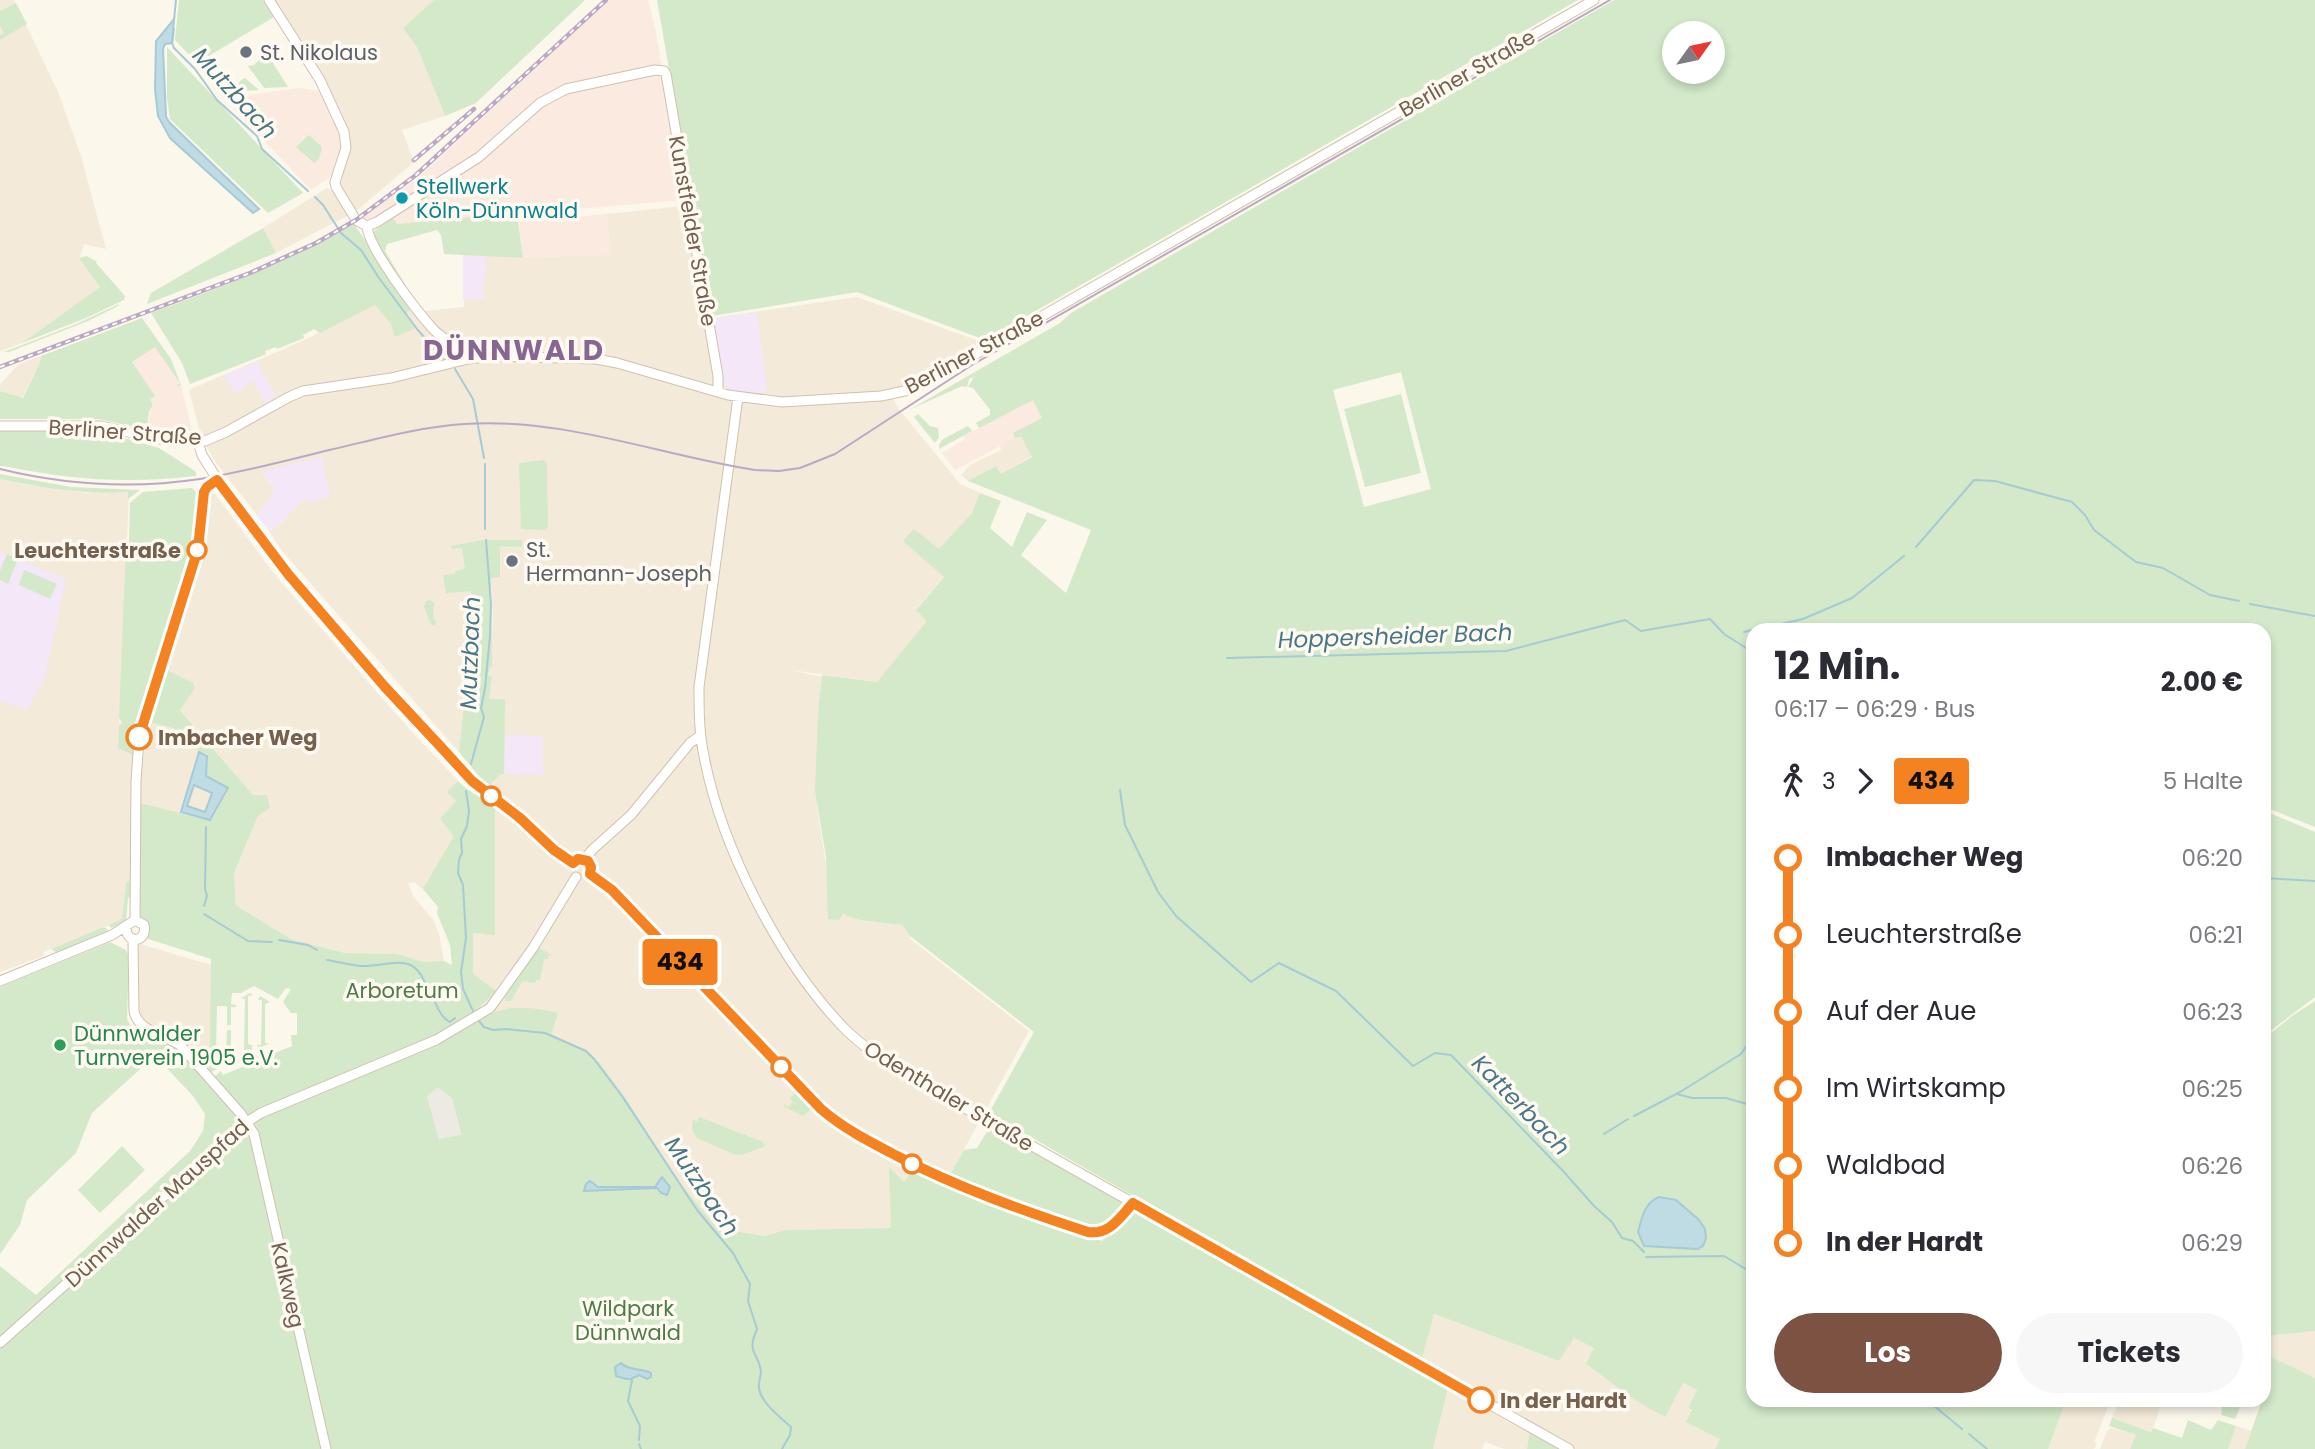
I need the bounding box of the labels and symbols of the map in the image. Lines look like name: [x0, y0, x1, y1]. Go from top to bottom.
north arrow: [1662, 21, 1726, 84]
street label: Berliner Straße: [1393, 22, 1541, 124]
place label: St. Nikolaus: [260, 38, 378, 67]
water label: Mutzbach: [185, 40, 285, 146]
marker: St. Nikolaus: [238, 44, 254, 60]
street label: Kunstfelder Straße: [662, 133, 724, 329]
place label: Stellwerk Köln-Dünnwald: [416, 172, 578, 225]
marker: Stellwerk Köln-Dünnwald: [394, 190, 410, 206]
street label: Berliner Straße: [900, 303, 1048, 401]
district label: DÜNNWALD: [423, 331, 605, 370]
street label: Berliner Straße: [48, 412, 202, 452]
place label: St. Hermann-Joseph: [526, 535, 712, 588]
place label: Leuchterstraße: [14, 536, 181, 565]
marker: Leuchterstraße: [187, 540, 207, 560]
marker: St. Hermann-Joseph: [504, 553, 520, 569]
water label: Mutzbach: [452, 596, 488, 710]
water label: Hoppersheider Bach: [1277, 616, 1513, 656]
place label: Imbacher Weg: [158, 723, 317, 752]
marker: Imbacher Weg: [126, 724, 152, 750]
unlabelled marker: [481, 786, 501, 806]
line badge: 434: [640, 939, 720, 985]
park label: Arboretum: [345, 976, 459, 1005]
place label: Dünnwalder Turnverein 1905 e.V.: [74, 1019, 278, 1072]
street label: Odenthaler Straße: [859, 1034, 1039, 1158]
marker: Dünnwalder Turnverein 1905 e.V.: [52, 1037, 68, 1053]
water label: Katterbach: [1465, 1048, 1577, 1162]
unlabelled marker: [771, 1057, 791, 1077]
street label: Dünnwalder Mauspfad: [59, 1112, 255, 1294]
water label: Mutzbach: [657, 1130, 747, 1242]
unlabelled marker: [902, 1154, 922, 1174]
street label: Kalkweg: [264, 1239, 312, 1331]
park label: Wildpark Dünnwald: [575, 1294, 681, 1347]
place label: In der Hardt: [1500, 1386, 1627, 1415]
marker: In der Hardt: [1468, 1387, 1494, 1413]

